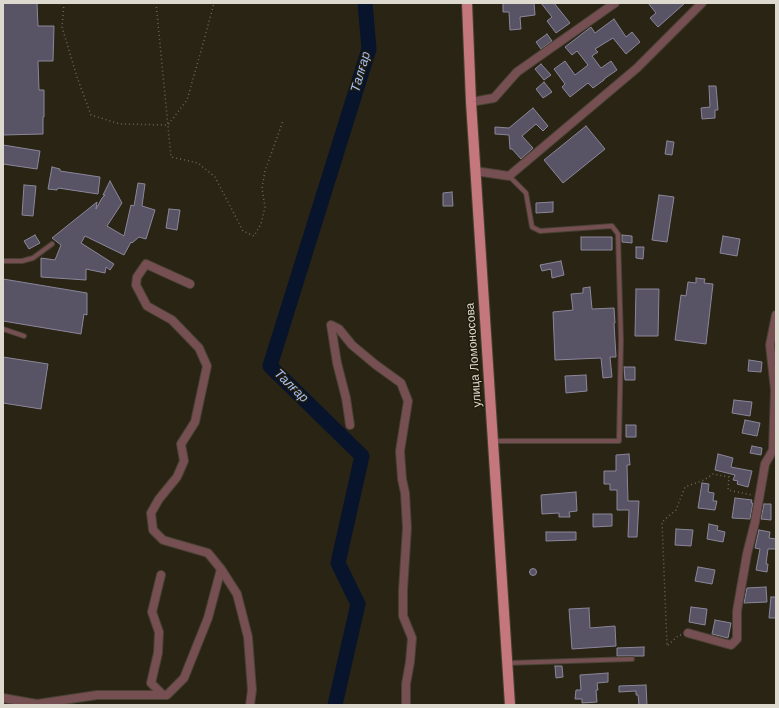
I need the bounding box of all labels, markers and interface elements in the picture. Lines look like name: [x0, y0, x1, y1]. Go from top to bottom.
water label: Талғар: [348, 50, 374, 94]
street label: улица Ломоносова: [463, 302, 485, 408]
water label: Талғар: [271, 366, 311, 406]

